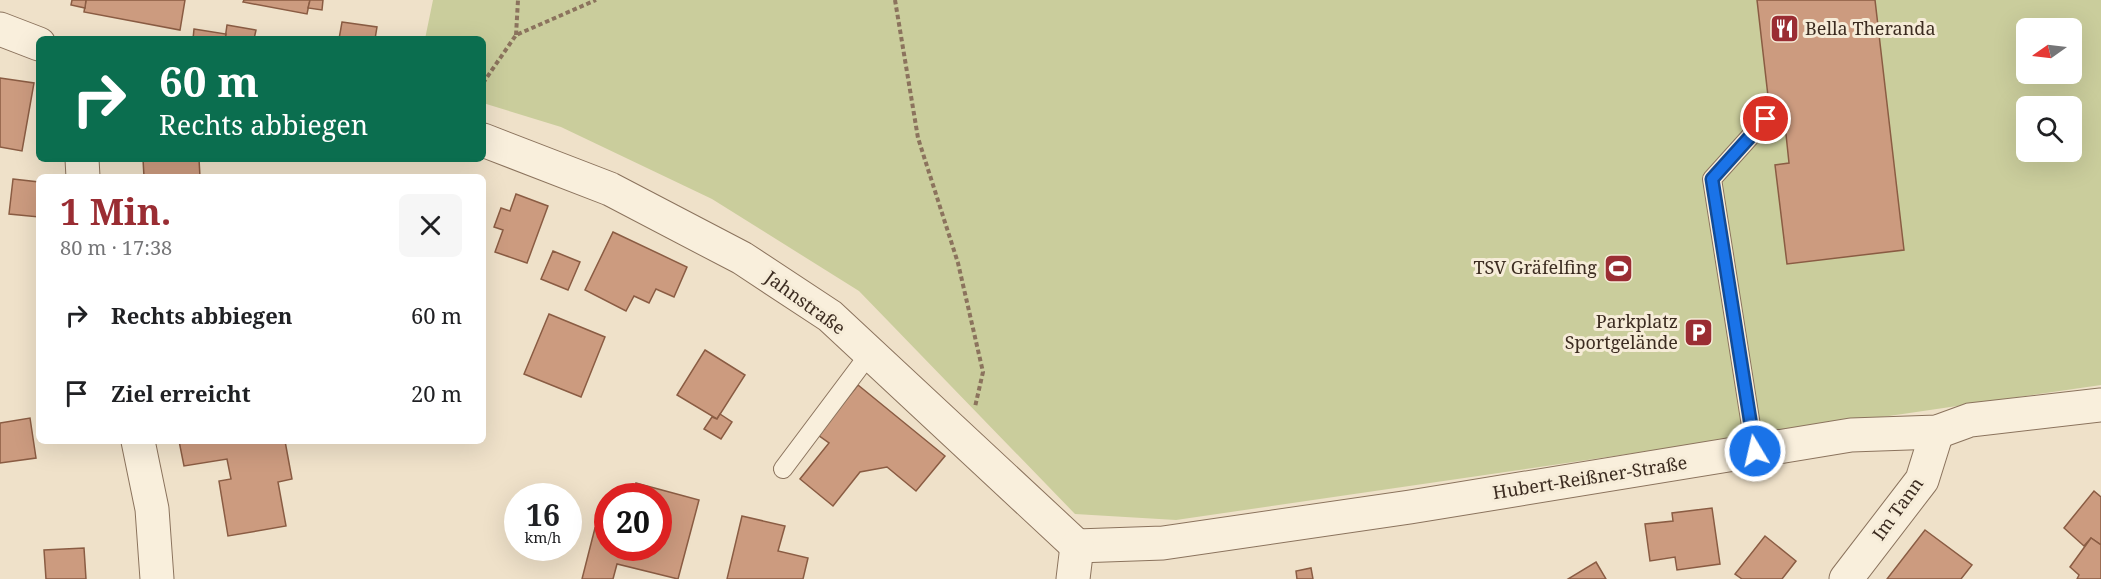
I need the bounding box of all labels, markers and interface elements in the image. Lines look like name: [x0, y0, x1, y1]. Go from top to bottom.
restaurant icon: Bella Theranda: [1768, 13, 1800, 45]
place label: Bella Theranda: [1805, 16, 1936, 40]
north arrow: [2016, 18, 2082, 84]
map controls: [2016, 18, 2082, 162]
text: 60 m: [159, 52, 259, 109]
icon: right: [60, 60, 138, 138]
pin: [1740, 93, 1791, 144]
button: search: [2016, 96, 2082, 162]
icon: arrive: [1749, 102, 1782, 135]
text: Rechts abbiegen: [159, 106, 368, 143]
text: 1 Min.: [60, 187, 171, 236]
button: close: [399, 194, 462, 257]
text: 80 m · 17:38: [60, 234, 172, 261]
sports icon: TSV Gräfelfing: [1602, 252, 1634, 284]
place label: TSV Gräfelfing: [1474, 255, 1597, 279]
street label: Jahnstraße: [760, 264, 851, 339]
icon: right: [60, 299, 93, 332]
text: Rechts abbiegen: [111, 300, 292, 330]
text: 60 m: [411, 300, 462, 330]
place label: Parkplatz Sportgelände: [1565, 309, 1678, 354]
parking icon: Parkplatz Sportgelände: [1683, 316, 1715, 348]
icon: arrive: [60, 377, 93, 410]
text: Ziel erreicht: [111, 378, 251, 408]
text: 20 m: [411, 378, 462, 408]
position arrow: [1723, 419, 1787, 483]
street label: Hubert-Reißner-Straße: [1491, 450, 1689, 504]
street label: Im Tann: [1866, 472, 1928, 545]
speed limit sign: 20: [594, 483, 672, 561]
text: 16: [526, 494, 560, 535]
text: km/h: [525, 527, 561, 547]

